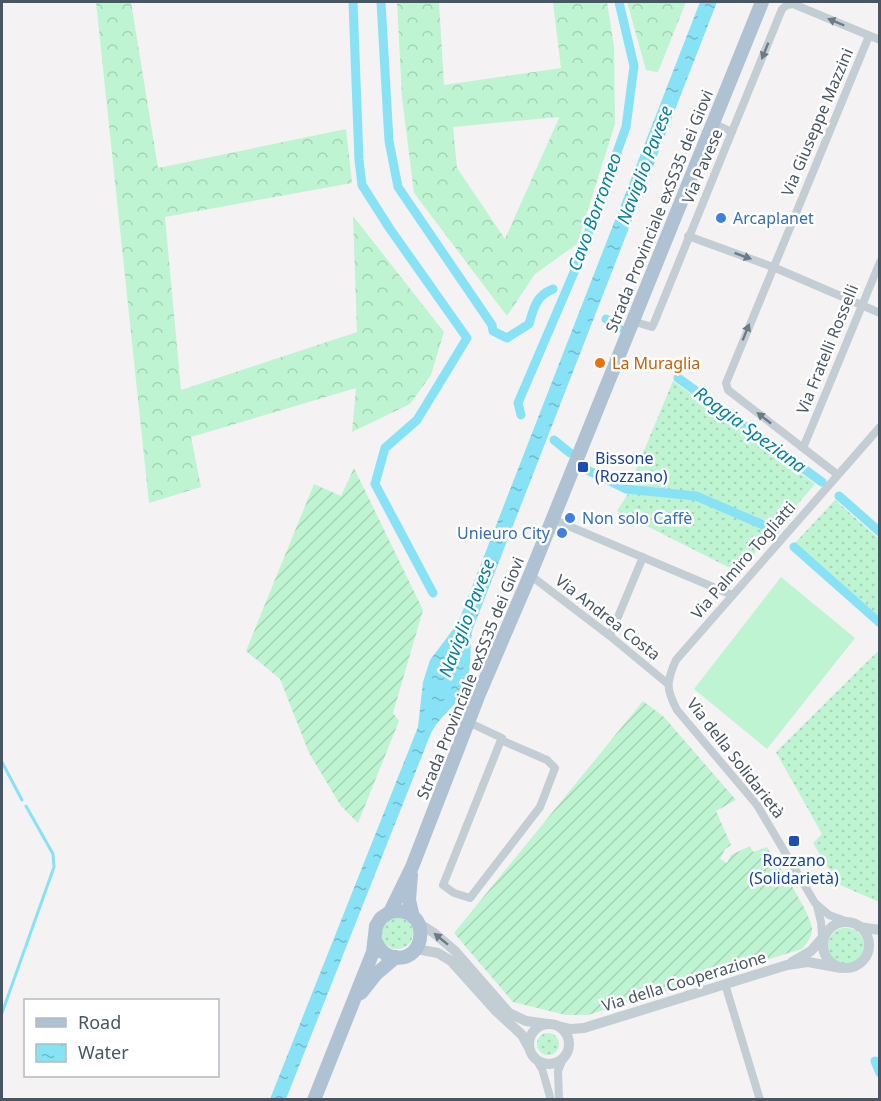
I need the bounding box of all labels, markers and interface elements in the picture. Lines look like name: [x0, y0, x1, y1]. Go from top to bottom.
one-way arrow: [827, 17, 845, 27]
one-way arrow: [760, 43, 770, 61]
street label: Via Giuseppe Mazzini: [776, 45, 858, 199]
street label: Strada Provinciale exSS35 dei Giovi: [600, 86, 718, 336]
water label: Naviglio Pavese: [610, 102, 678, 227]
street label: Via Pavese: [676, 125, 728, 207]
water label: Cavo Borromeo: [562, 149, 627, 274]
place label: Arcaplanet: [733, 207, 814, 229]
marker: Arcaplanet: [714, 211, 728, 225]
one-way arrow: [734, 252, 752, 262]
street label: Via Fratelli Rosselli: [791, 281, 863, 417]
one-way arrow: [742, 323, 752, 341]
place label: La Muraglia: [612, 352, 700, 374]
marker: La Muraglia: [593, 356, 607, 370]
water label: Roggia Speziana: [690, 380, 811, 478]
one-way arrow: [756, 411, 772, 424]
place label: Bissone (Rozzano): [595, 447, 668, 487]
marker: Bissone (Rozzano): [576, 460, 590, 474]
street label: Via Palmiro Togliatti: [686, 497, 800, 623]
place label: Non solo Caffè: [582, 507, 692, 529]
marker: Non solo Caffè: [563, 511, 577, 525]
place label: Unieuro City: [457, 522, 551, 544]
marker: Unieuro City: [555, 526, 569, 540]
street label: Strada Provinciale exSS35 dei Giovi: [411, 553, 529, 803]
water label: Naviglio Pavese: [432, 555, 500, 680]
street label: Via Andrea Costa: [551, 569, 665, 665]
street label: Via della Solidarietà: [682, 693, 790, 823]
marker: Rozzano (Solidarietà): [787, 834, 801, 848]
place label: Rozzano (Solidarietà): [749, 849, 839, 889]
one-way arrow: [433, 932, 449, 945]
street label: Via della Cooperazione: [599, 945, 769, 1017]
legend: [24, 999, 219, 1077]
text: Road: [78, 1010, 121, 1034]
text: Water: [78, 1040, 129, 1064]

